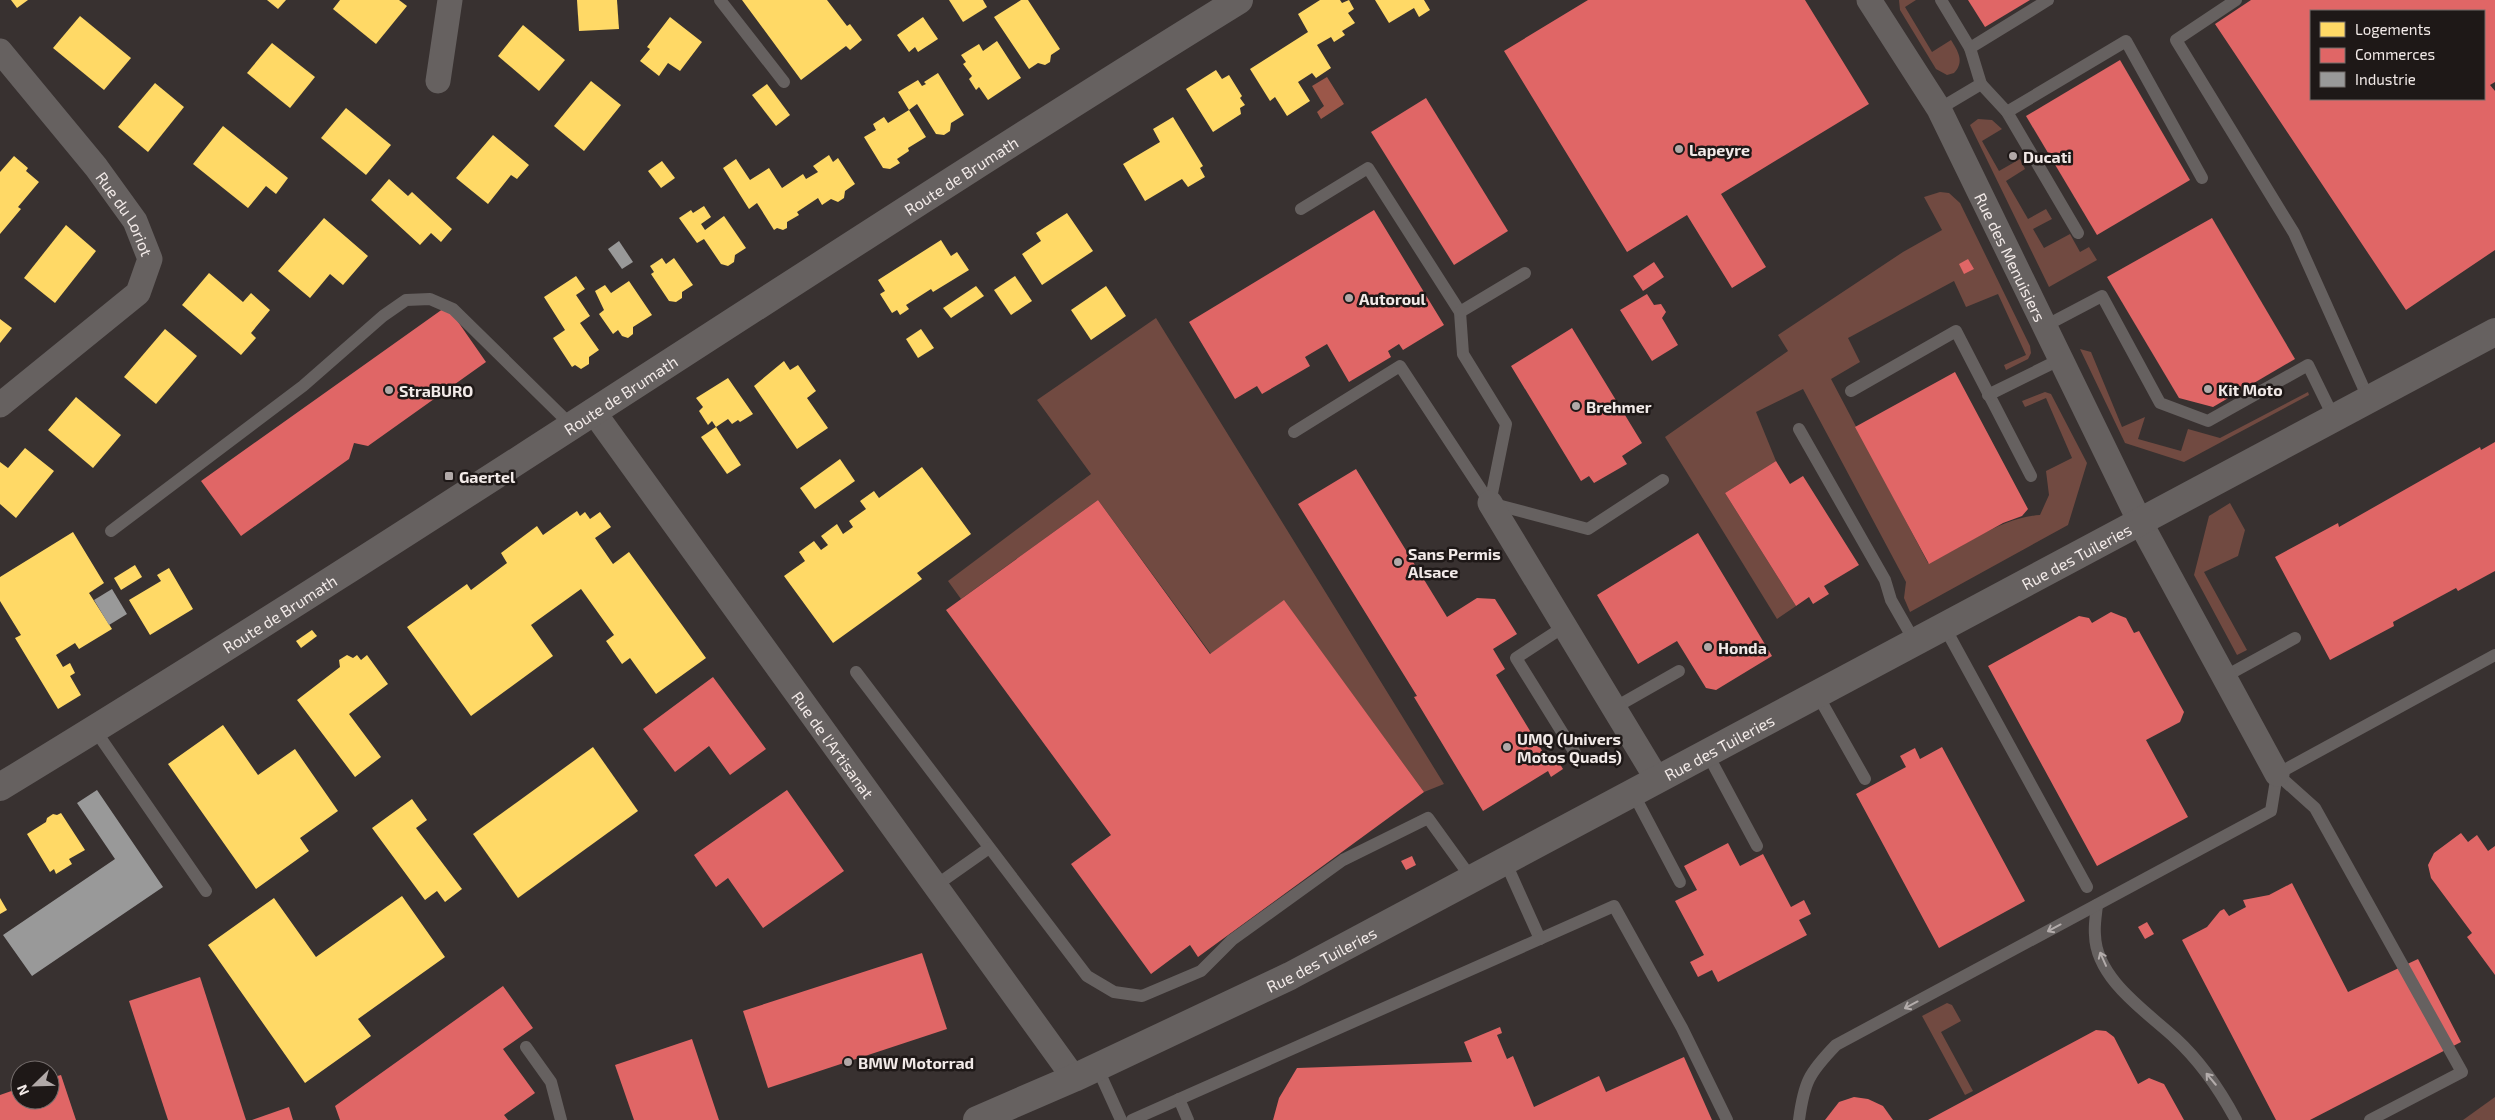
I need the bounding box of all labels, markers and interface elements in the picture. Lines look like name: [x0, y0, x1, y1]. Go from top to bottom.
legend: [2310, 10, 2485, 100]
text: Logements: [2355, 20, 2431, 38]
text: Commerces: [2355, 45, 2435, 63]
text: Industrie: [2355, 70, 2416, 88]
street label: Route de Brumath: [900, 132, 1021, 219]
place label: Lapeyre: [1689, 140, 1750, 160]
marker: Lapeyre: [1673, 143, 1685, 155]
place label: Ducati: [2023, 147, 2072, 166]
marker: Ducati: [2007, 150, 2019, 162]
street label: Rue du Loriot: [93, 167, 157, 259]
street label: Rue des Menuisiers: [1972, 189, 2050, 324]
place label: Autoroul: [1359, 289, 1427, 308]
marker: Autoroul: [1343, 292, 1355, 304]
street label: Route de Brumath: [560, 351, 681, 438]
place label: Kit Moto: [2218, 380, 2283, 399]
place label: StraBURO: [399, 381, 473, 400]
marker: Kit Moto: [2202, 383, 2214, 395]
marker: StraBURO: [383, 384, 395, 396]
place label: Brehmer: [1586, 397, 1652, 416]
marker: Brehmer: [1570, 400, 1582, 412]
place label: Gaertel: [459, 467, 516, 486]
marker: Gaertel: [443, 470, 455, 482]
street label: Rue des Tuileries: [2018, 519, 2134, 593]
place label: Sans Permis Alsace: [1408, 544, 1501, 581]
marker: Sans Permis Alsace: [1392, 556, 1404, 568]
street label: Route de Brumath: [219, 570, 340, 656]
place label: Honda: [1718, 638, 1767, 657]
marker: Honda: [1702, 641, 1714, 653]
street label: Rue de l'Artisanat: [788, 687, 878, 802]
street label: Rue des Tuileries: [1661, 710, 1777, 784]
place label: UMQ (Univers Motos Quads): [1517, 729, 1622, 767]
marker: UMQ (Univers Motos Quads): [1501, 741, 1513, 753]
street label: Rue des Tuileries: [1263, 922, 1379, 995]
one-way arrow: [2047, 923, 2062, 933]
one-way arrow: [2097, 952, 2107, 967]
one-way arrow: [1904, 1001, 1919, 1010]
place label: BMW Motorrad: [858, 1053, 974, 1072]
marker: BMW Motorrad: [842, 1056, 854, 1068]
north arrow: [10, 1060, 60, 1110]
one-way arrow: [2205, 1072, 2216, 1085]
text: N: [13, 1082, 32, 1098]

